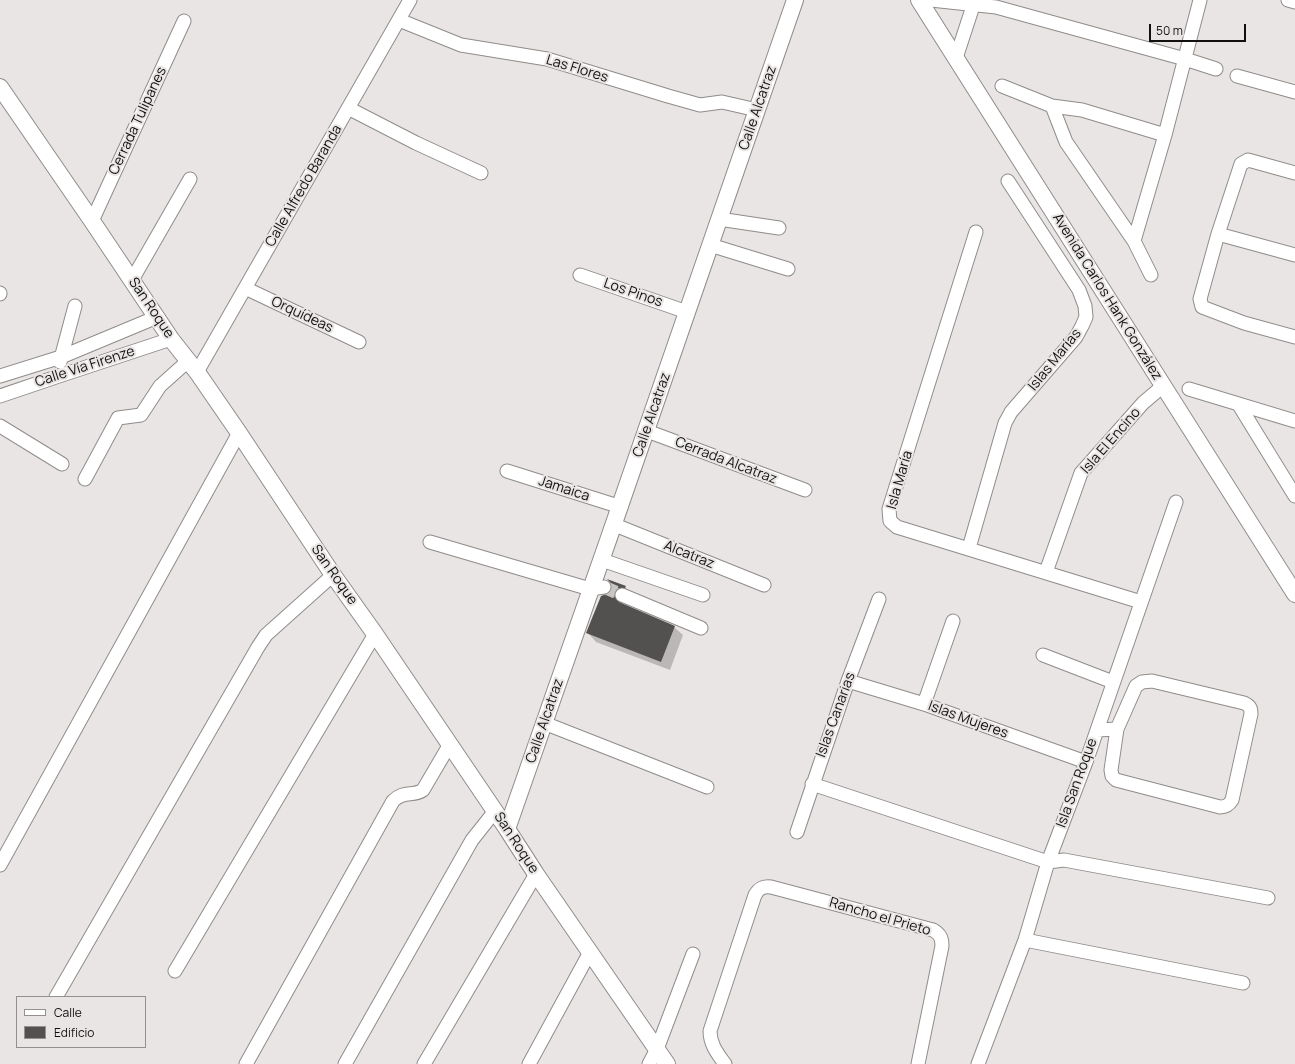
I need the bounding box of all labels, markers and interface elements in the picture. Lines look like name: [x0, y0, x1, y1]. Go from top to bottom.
scale bar: [1151, 16, 1248, 42]
text: 50 m: [1156, 22, 1183, 39]
street label: Las Flores: [544, 52, 610, 86]
street label: Calle Alcatraz: [736, 63, 780, 153]
street label: Cerrada Tulipanes: [106, 64, 170, 178]
street label: Calle Alfredo Baranda: [262, 122, 346, 250]
street label: Avenida Carlos Hank González: [1049, 210, 1165, 384]
street label: San Roque: [125, 275, 177, 341]
street label: Los Pinos: [601, 275, 665, 311]
street label: Orquídeas: [268, 293, 336, 337]
street label: Islas Marías: [1025, 326, 1085, 394]
street label: Calle Vía Firenze: [33, 343, 137, 391]
street label: Calle Alcatraz: [630, 370, 674, 460]
street label: Isla El Encino: [1078, 405, 1144, 477]
street label: Cerrada Alcatraz: [673, 434, 779, 488]
street label: Isla María: [884, 449, 916, 511]
street label: Jamaica: [536, 473, 592, 505]
street label: Alcatraz: [661, 537, 717, 573]
street label: San Roque: [307, 542, 361, 608]
street label: Islas Canarias: [813, 670, 859, 760]
street label: Calle Alcatraz: [523, 676, 567, 766]
street label: Islas Mujeres: [926, 698, 1010, 742]
street label: Isla San Roque: [1053, 736, 1101, 830]
street label: San Roque: [490, 809, 542, 877]
street label: Rancho el Prieto: [827, 894, 933, 940]
legend: [16, 996, 146, 1048]
text: Calle: [54, 1004, 82, 1021]
text: Edificio: [54, 1024, 94, 1041]

